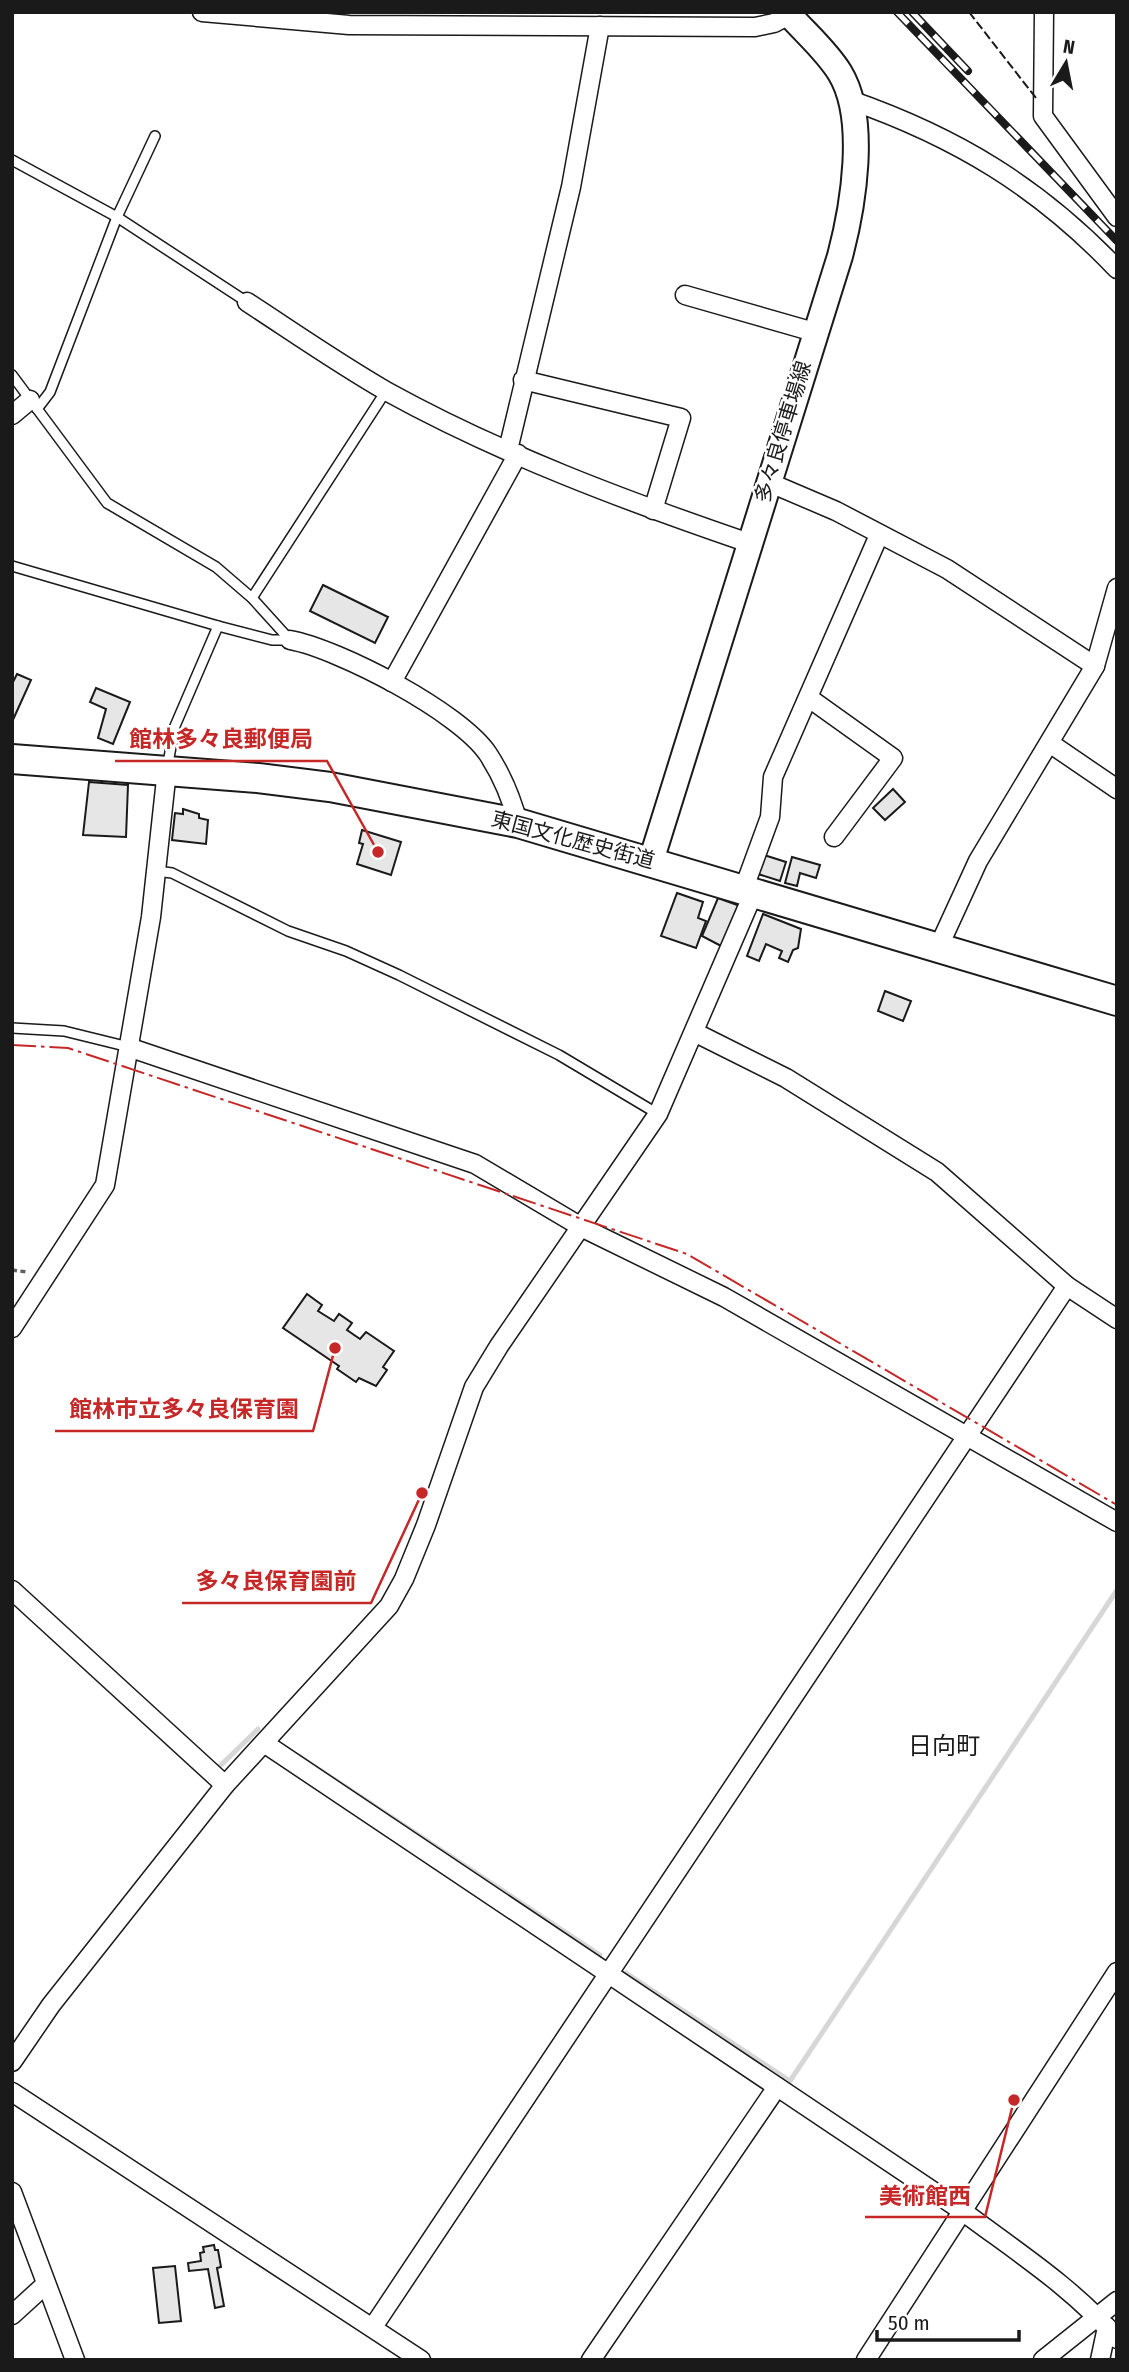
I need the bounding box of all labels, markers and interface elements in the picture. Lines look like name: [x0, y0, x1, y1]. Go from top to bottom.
north arrow: [1031, 28, 1101, 98]
text: N: [1061, 34, 1076, 59]
street label: 多々良停車場線: [749, 358, 817, 506]
callout: 館林多々良郵便局: [115, 717, 327, 761]
text: 館林多々良郵便局: [129, 725, 313, 753]
street label: 東国文化歴史街道: [488, 806, 658, 874]
callout: 館林市立多々良保育園: [55, 1387, 313, 1431]
text: 館林市立多々良保育園: [69, 1395, 299, 1423]
callout: 多々良保育園前: [182, 1559, 371, 1603]
text: 多々良保育園前: [196, 1567, 357, 1595]
district label: 日向町: [908, 1732, 980, 1760]
callout: 美術館西: [865, 2173, 985, 2217]
text: 美術館西: [879, 2182, 971, 2210]
scale bar: [877, 2298, 1019, 2342]
text: 50 m: [888, 2310, 930, 2336]

